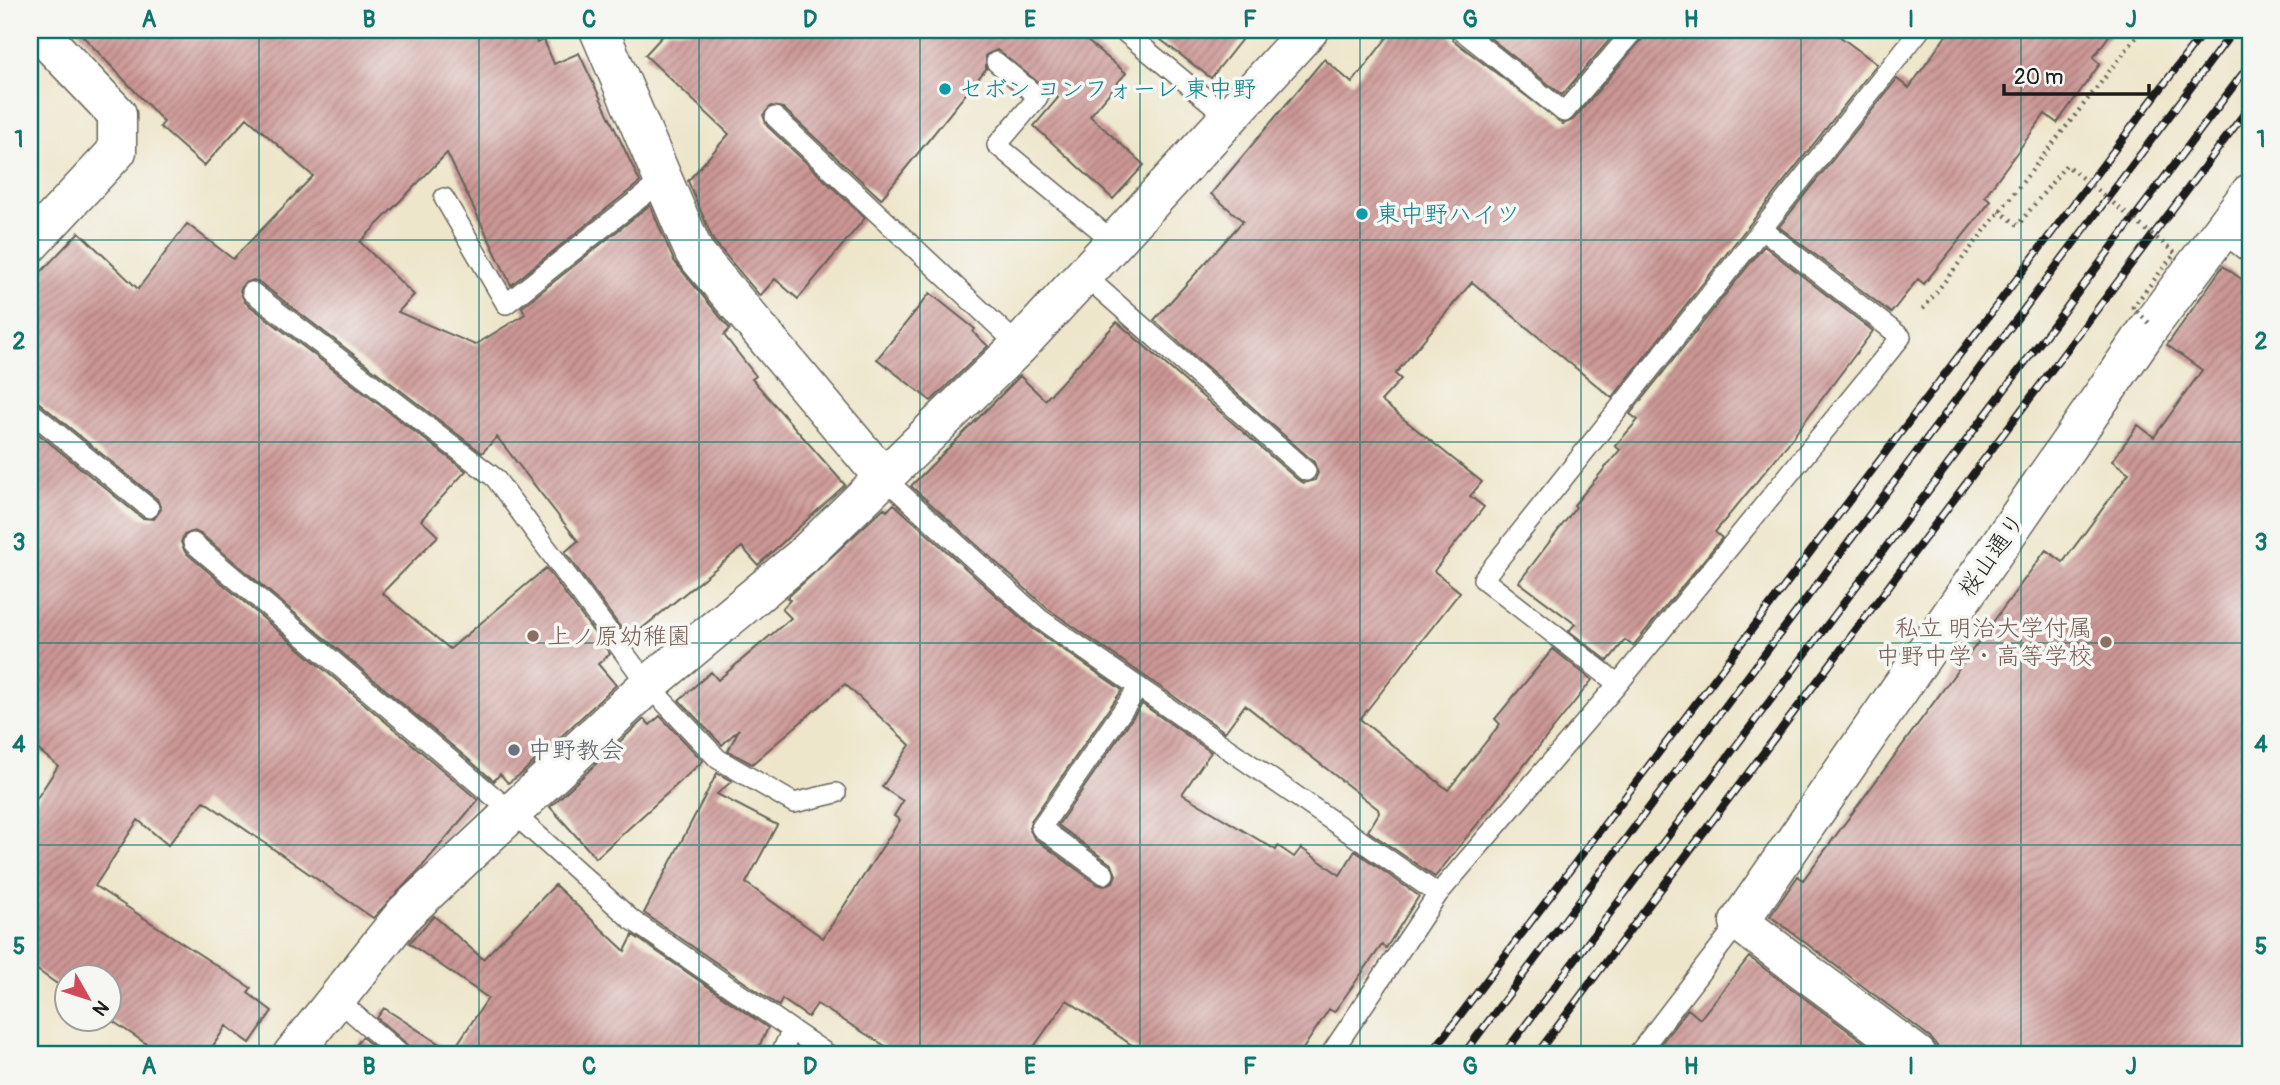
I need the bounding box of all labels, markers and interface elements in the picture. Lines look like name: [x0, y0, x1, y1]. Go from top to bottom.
text: A: [142, 5, 157, 34]
text: B: [362, 5, 376, 34]
text: C: [582, 5, 596, 34]
text: D: [803, 5, 817, 34]
text: E: [1024, 5, 1036, 34]
text: F: [1243, 5, 1257, 34]
text: G: [1462, 5, 1478, 34]
text: H: [1684, 5, 1698, 34]
text: I: [1908, 5, 1914, 34]
text: J: [2125, 5, 2137, 34]
scale bar: [2004, 52, 2149, 96]
text: 20 m: [2014, 64, 2063, 91]
place label: セボン コンフォーレ 東中野: [959, 75, 1256, 104]
marker: セボン コンフォーレ 東中野: [937, 81, 953, 97]
text: 1: [15, 125, 24, 154]
text: 1: [2257, 125, 2266, 154]
place label: 東中野ハイツ: [1376, 200, 1520, 229]
marker: 東中野ハイツ: [1354, 206, 1370, 222]
text: 2: [13, 327, 26, 356]
text: 2: [2255, 327, 2268, 356]
street label: 桜山通り: [1953, 507, 2031, 603]
text: 3: [13, 528, 25, 557]
text: 3: [2255, 528, 2267, 557]
place label: 私立 明治大学付属 中野中学・高等学校: [1876, 614, 2092, 671]
place label: 上ノ原幼稚園: [547, 622, 691, 651]
marker: 上ノ原幼稚園: [525, 628, 541, 644]
marker: 私立 明治大学付属 中野中学・高等学校: [2098, 634, 2114, 650]
text: 4: [12, 730, 26, 759]
text: 4: [2254, 730, 2268, 759]
place label: 中野教会: [528, 736, 624, 765]
marker: 中野教会: [506, 742, 522, 758]
text: 5: [13, 932, 25, 961]
text: 5: [2255, 932, 2267, 961]
north arrow: [52, 962, 122, 1032]
text: N: [87, 996, 114, 1021]
text: A: [142, 1052, 157, 1081]
text: B: [362, 1052, 376, 1081]
text: C: [582, 1052, 596, 1081]
text: D: [803, 1052, 817, 1081]
text: E: [1024, 1052, 1036, 1081]
text: F: [1243, 1052, 1257, 1081]
text: G: [1462, 1052, 1478, 1081]
text: H: [1684, 1052, 1698, 1081]
text: I: [1908, 1052, 1914, 1081]
text: J: [2125, 1052, 2137, 1081]

